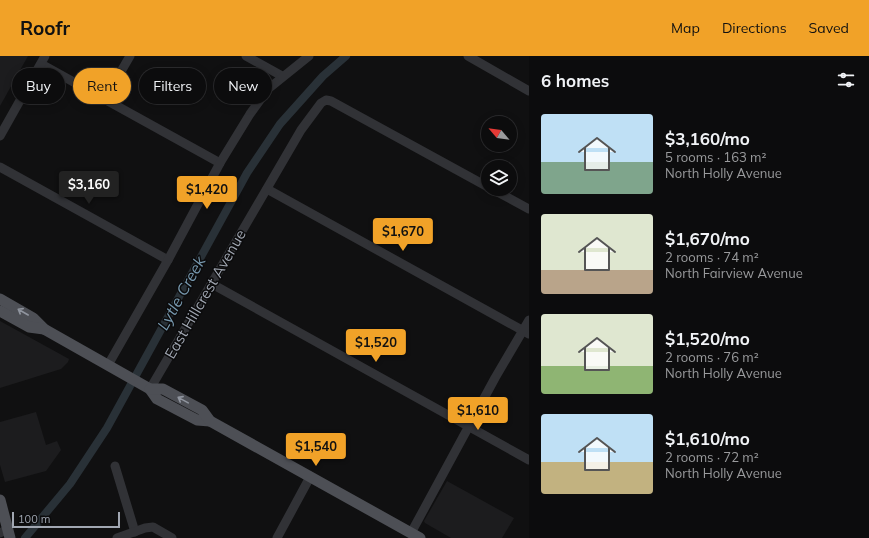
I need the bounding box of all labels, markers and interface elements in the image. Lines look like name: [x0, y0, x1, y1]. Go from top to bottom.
text: Roofr: [20, 16, 70, 40]
text: Map: [671, 19, 700, 37]
text: Directions: [722, 19, 787, 37]
text: Saved: [809, 19, 849, 37]
chip: Buy: [12, 68, 65, 104]
chip: Rent: [73, 68, 131, 104]
chip: Filters: [139, 68, 206, 104]
chip: New: [214, 68, 272, 104]
icon: filters: [835, 69, 857, 91]
text: 6 homes: [541, 70, 609, 91]
north arrow: [481, 116, 517, 152]
map controls: [481, 116, 517, 196]
text: $3,160/mo: [665, 128, 750, 149]
icon: home: [573, 130, 621, 178]
text: 5 rooms · 163 m²: [665, 149, 766, 165]
button: layers: [481, 160, 517, 196]
text: North Holly Avenue: [665, 165, 782, 181]
pin: $3,160: [56, 171, 122, 205]
text: $3,160: [68, 176, 110, 192]
pin: $1,420: [174, 176, 240, 210]
text: $1,420: [186, 181, 228, 197]
pin: $1,670: [370, 218, 436, 252]
text: $1,670: [382, 223, 424, 239]
street label: East Hillcrest Avenue: [160, 226, 250, 362]
text: $1,670/mo: [665, 228, 750, 249]
icon: home: [573, 230, 621, 278]
text: 2 rooms · 74 m²: [665, 249, 759, 265]
water label: Lytle Creek: [153, 252, 210, 333]
text: North Fairview Avenue: [665, 265, 803, 281]
one-way arrow: [17, 308, 29, 316]
text: $1,520/mo: [665, 328, 750, 349]
pin: $1,520: [343, 329, 409, 363]
icon: home: [573, 330, 621, 378]
text: $1,520: [355, 334, 397, 350]
text: 2 rooms · 76 m²: [665, 349, 759, 365]
text: North Holly Avenue: [665, 365, 782, 381]
one-way arrow: [177, 395, 189, 403]
pin: $1,610: [445, 397, 511, 431]
text: $1,610: [457, 402, 499, 418]
text: $1,610/mo: [665, 428, 750, 449]
icon: home: [573, 430, 621, 478]
pin: $1,540: [283, 433, 349, 467]
text: $1,540: [295, 438, 337, 454]
text: 2 rooms · 72 m²: [665, 449, 759, 465]
text: North Holly Avenue: [665, 465, 782, 481]
scale bar: [12, 510, 120, 529]
text: 100 m: [18, 512, 50, 526]

